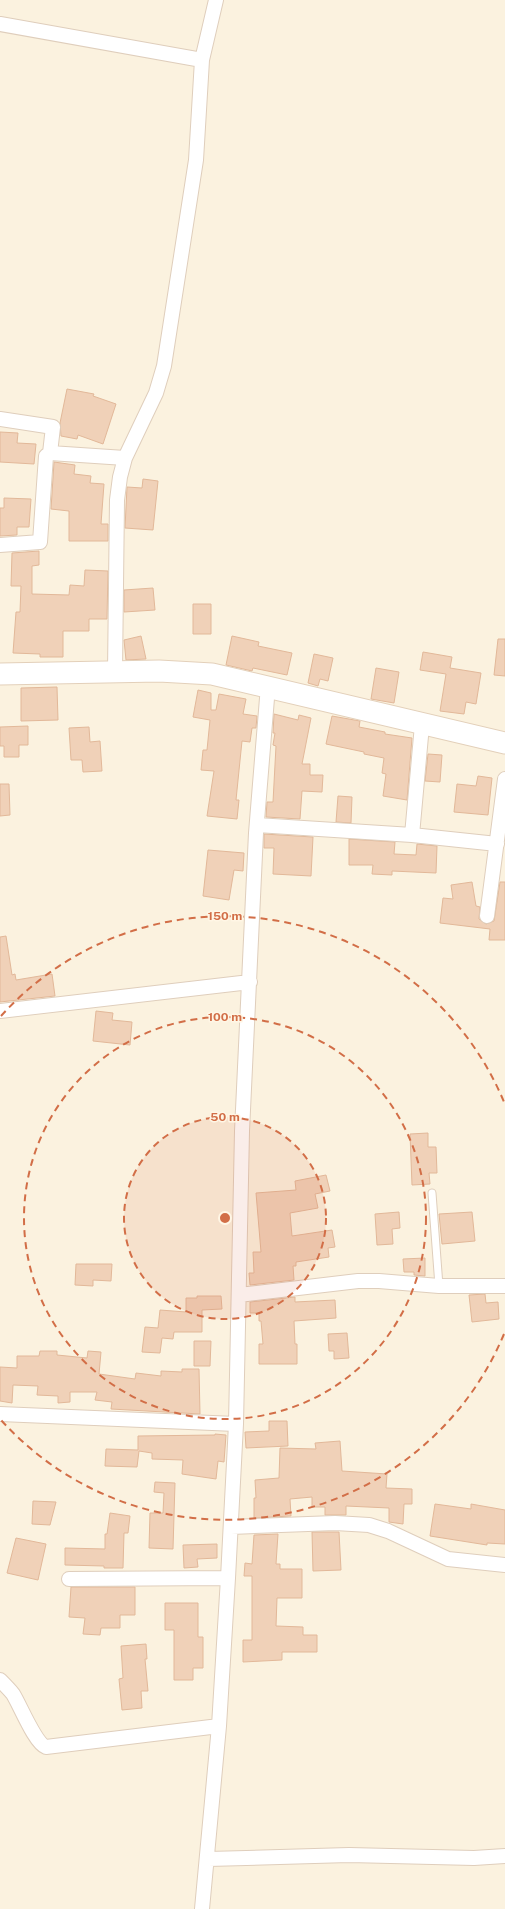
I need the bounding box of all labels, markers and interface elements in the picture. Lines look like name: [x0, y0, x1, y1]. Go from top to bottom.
text: 150 m: [208, 909, 242, 923]
text: 100 m: [208, 1010, 242, 1024]
text: 50 m: [210, 1110, 240, 1124]
centre of rings: [218, 1211, 232, 1225]

